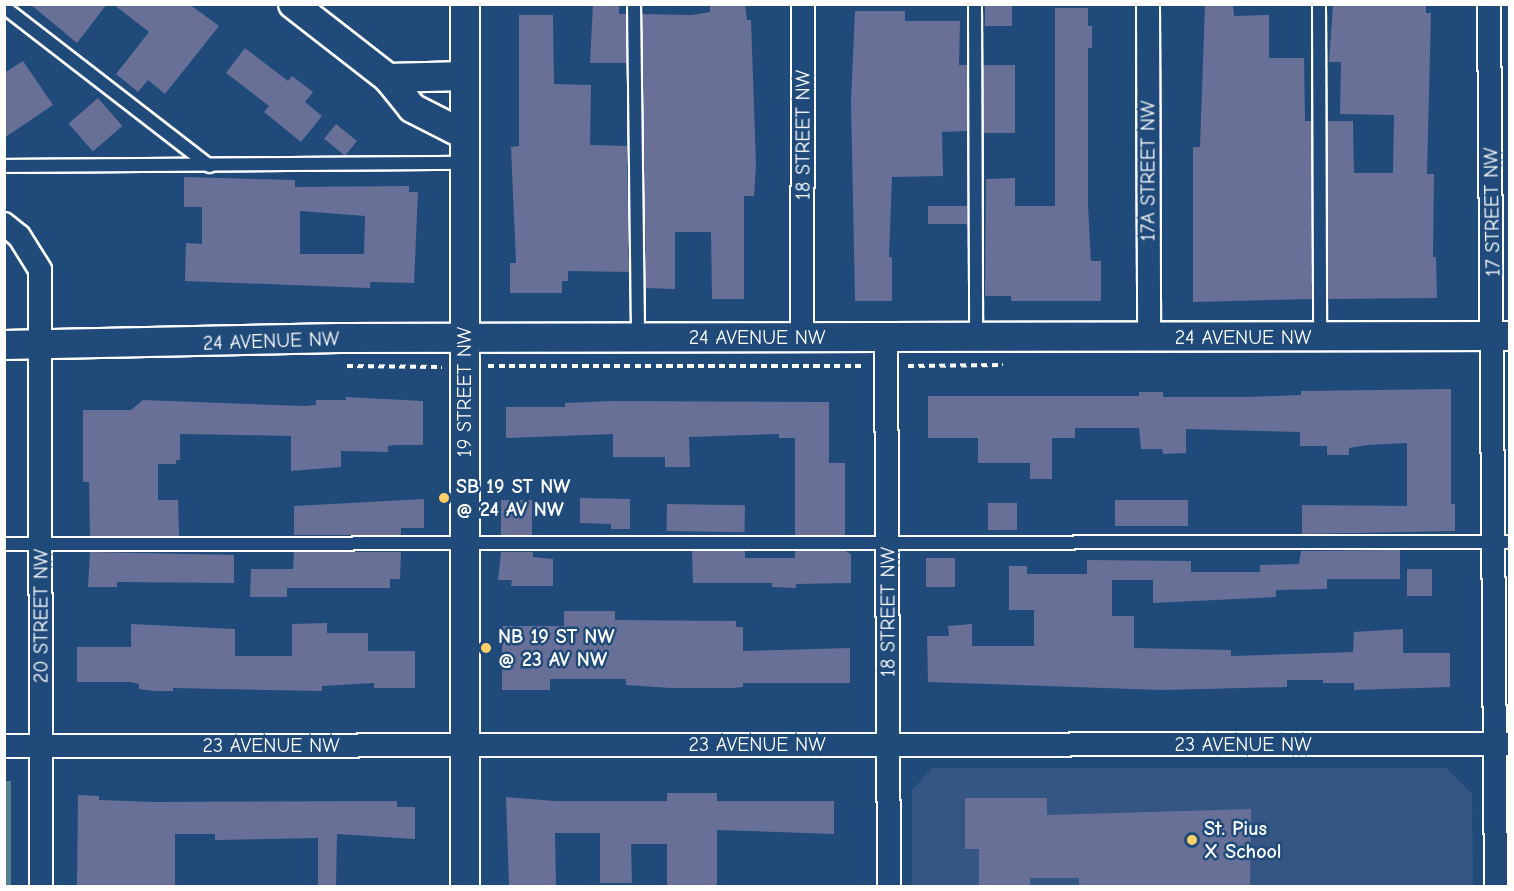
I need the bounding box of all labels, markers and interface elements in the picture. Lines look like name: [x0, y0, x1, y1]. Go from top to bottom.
street label: 18 STREET NW: [791, 70, 815, 200]
street label: 17A STREET NW: [1136, 101, 1160, 241]
street label: 17 STREET NW: [1479, 147, 1505, 277]
street label: 24 AVENUE NW: [689, 325, 825, 349]
street label: 24 AVENUE NW: [1175, 325, 1311, 349]
street label: 24 AVENUE NW: [202, 327, 340, 355]
street label: 19 STREET NW: [452, 327, 476, 457]
place label: SB 19 ST NW @ 24 AV NW: [456, 474, 570, 521]
marker: SB 19 ST NW @ 24 AV NW: [437, 491, 451, 505]
street label: 18 STREET NW: [876, 547, 900, 677]
street label: 20 STREET NW: [29, 549, 53, 683]
place label: NB 19 ST NW @ 23 AV NW: [498, 624, 614, 671]
marker: NB 19 ST NW @ 23 AV NW: [479, 641, 493, 655]
street label: 23 AVENUE NW: [688, 732, 826, 756]
street label: 23 AVENUE NW: [1174, 732, 1312, 756]
street label: 23 AVENUE NW: [202, 733, 340, 757]
place label: St. Pius X School: [1204, 816, 1282, 863]
marker: St. Pius X School: [1185, 833, 1199, 847]

